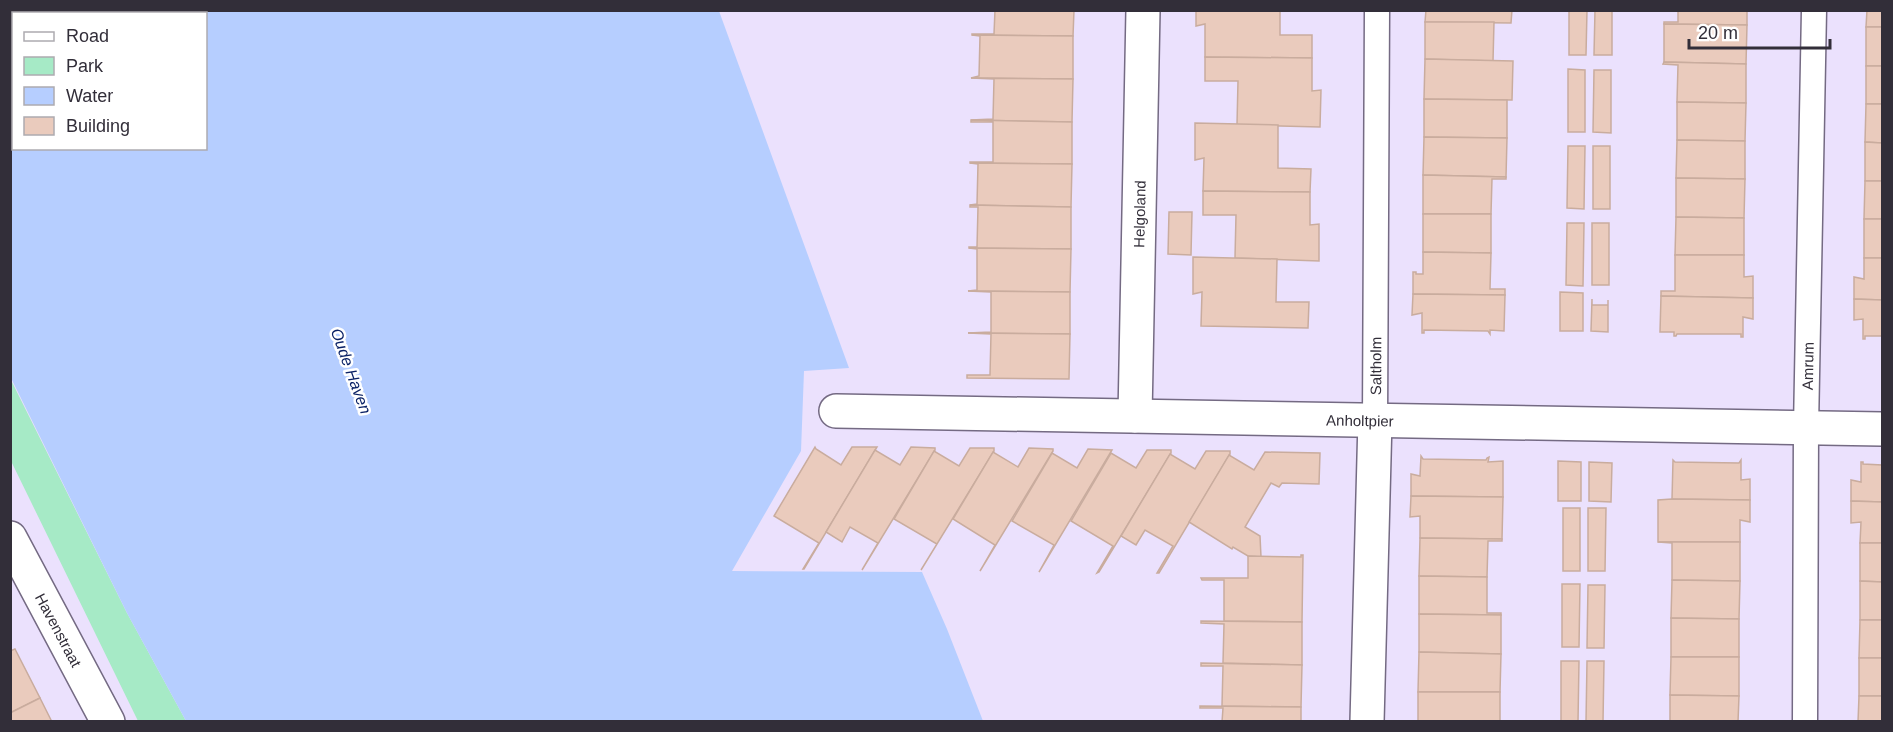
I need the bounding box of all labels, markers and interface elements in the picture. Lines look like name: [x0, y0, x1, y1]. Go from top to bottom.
legend: [12, 12, 207, 150]
scale bar: [1689, 12, 1830, 50]
text: 20 m: [1698, 23, 1738, 43]
text: Road: [66, 26, 109, 46]
text: Park: [66, 56, 104, 76]
text: Water: [66, 86, 113, 106]
text: Building: [66, 116, 130, 136]
street label: Helgoland: [1130, 180, 1148, 248]
water label: Oude Haven: [328, 326, 374, 416]
street label: Saltholm: [1367, 337, 1384, 395]
street label: Amrum: [1798, 342, 1816, 390]
street label: Anholtpier: [1326, 411, 1394, 429]
street label: Havenstraat: [32, 590, 86, 670]

